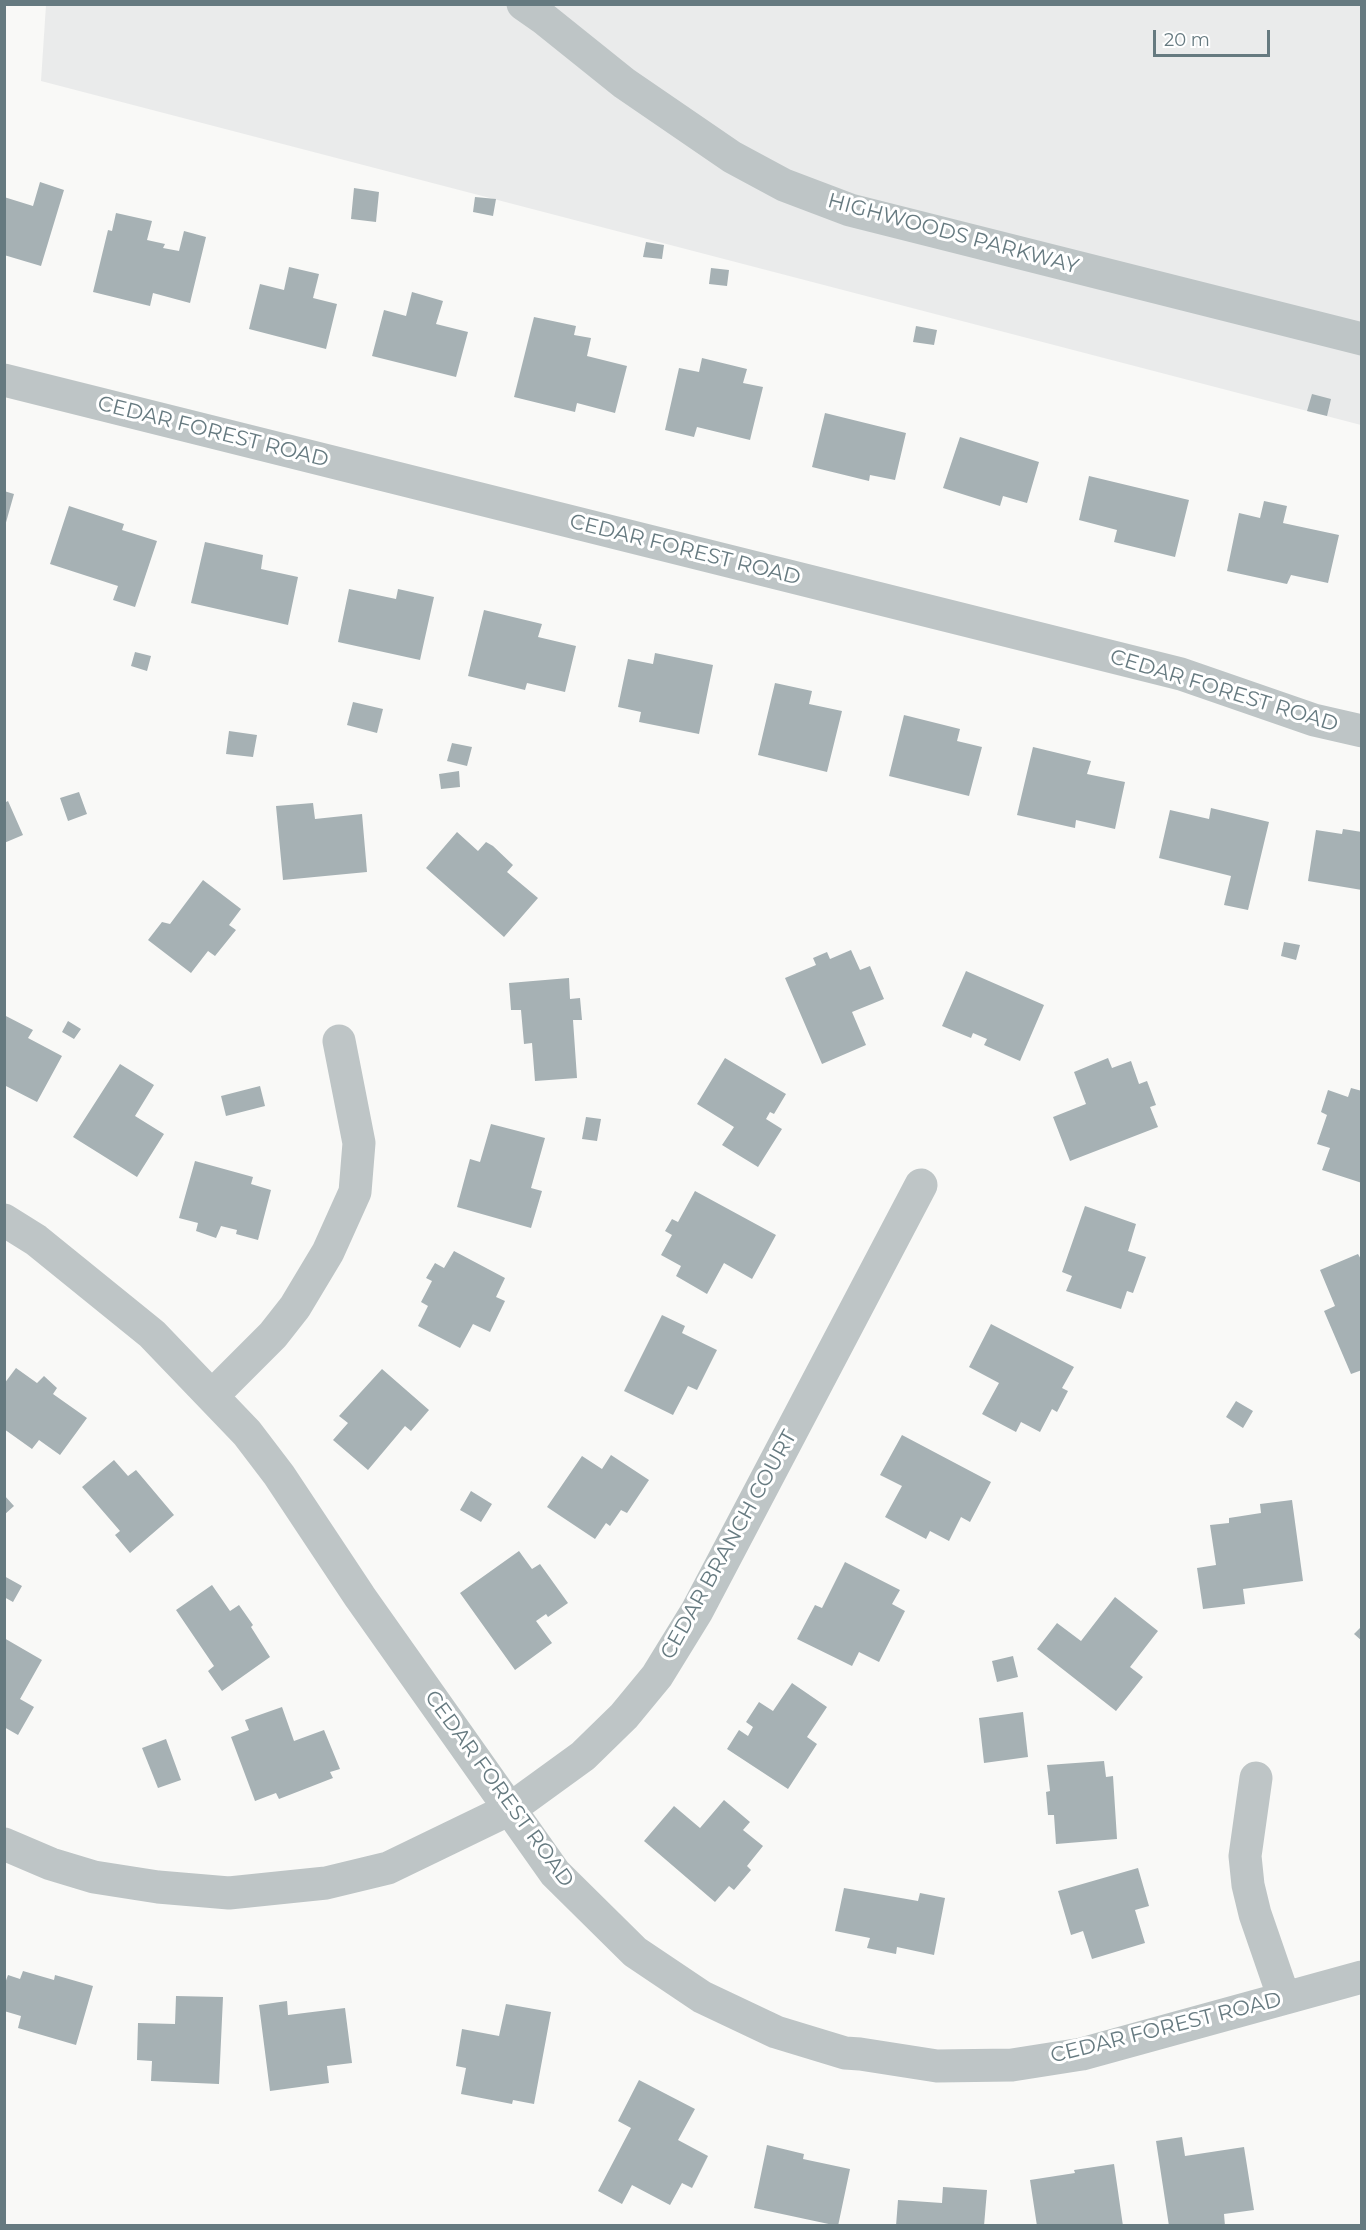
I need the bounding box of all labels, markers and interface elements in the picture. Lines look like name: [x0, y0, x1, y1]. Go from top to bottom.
scale bar: [1156, 18, 1273, 56]
text: 20 m: [1164, 29, 1210, 51]
street label: HIGHWOODS PARKWAY: [825, 188, 1081, 280]
street label: CEDAR FOREST ROAD: [95, 391, 331, 473]
street label: CEDAR FOREST ROAD: [567, 509, 803, 591]
street label: CEDAR FOREST ROAD: [1107, 644, 1341, 738]
street label: CEDAR BRANCH COURT: [655, 1426, 803, 1664]
street label: CEDAR FOREST ROAD: [419, 1686, 579, 1892]
street label: CEDAR FOREST ROAD: [1048, 1987, 1284, 2069]

